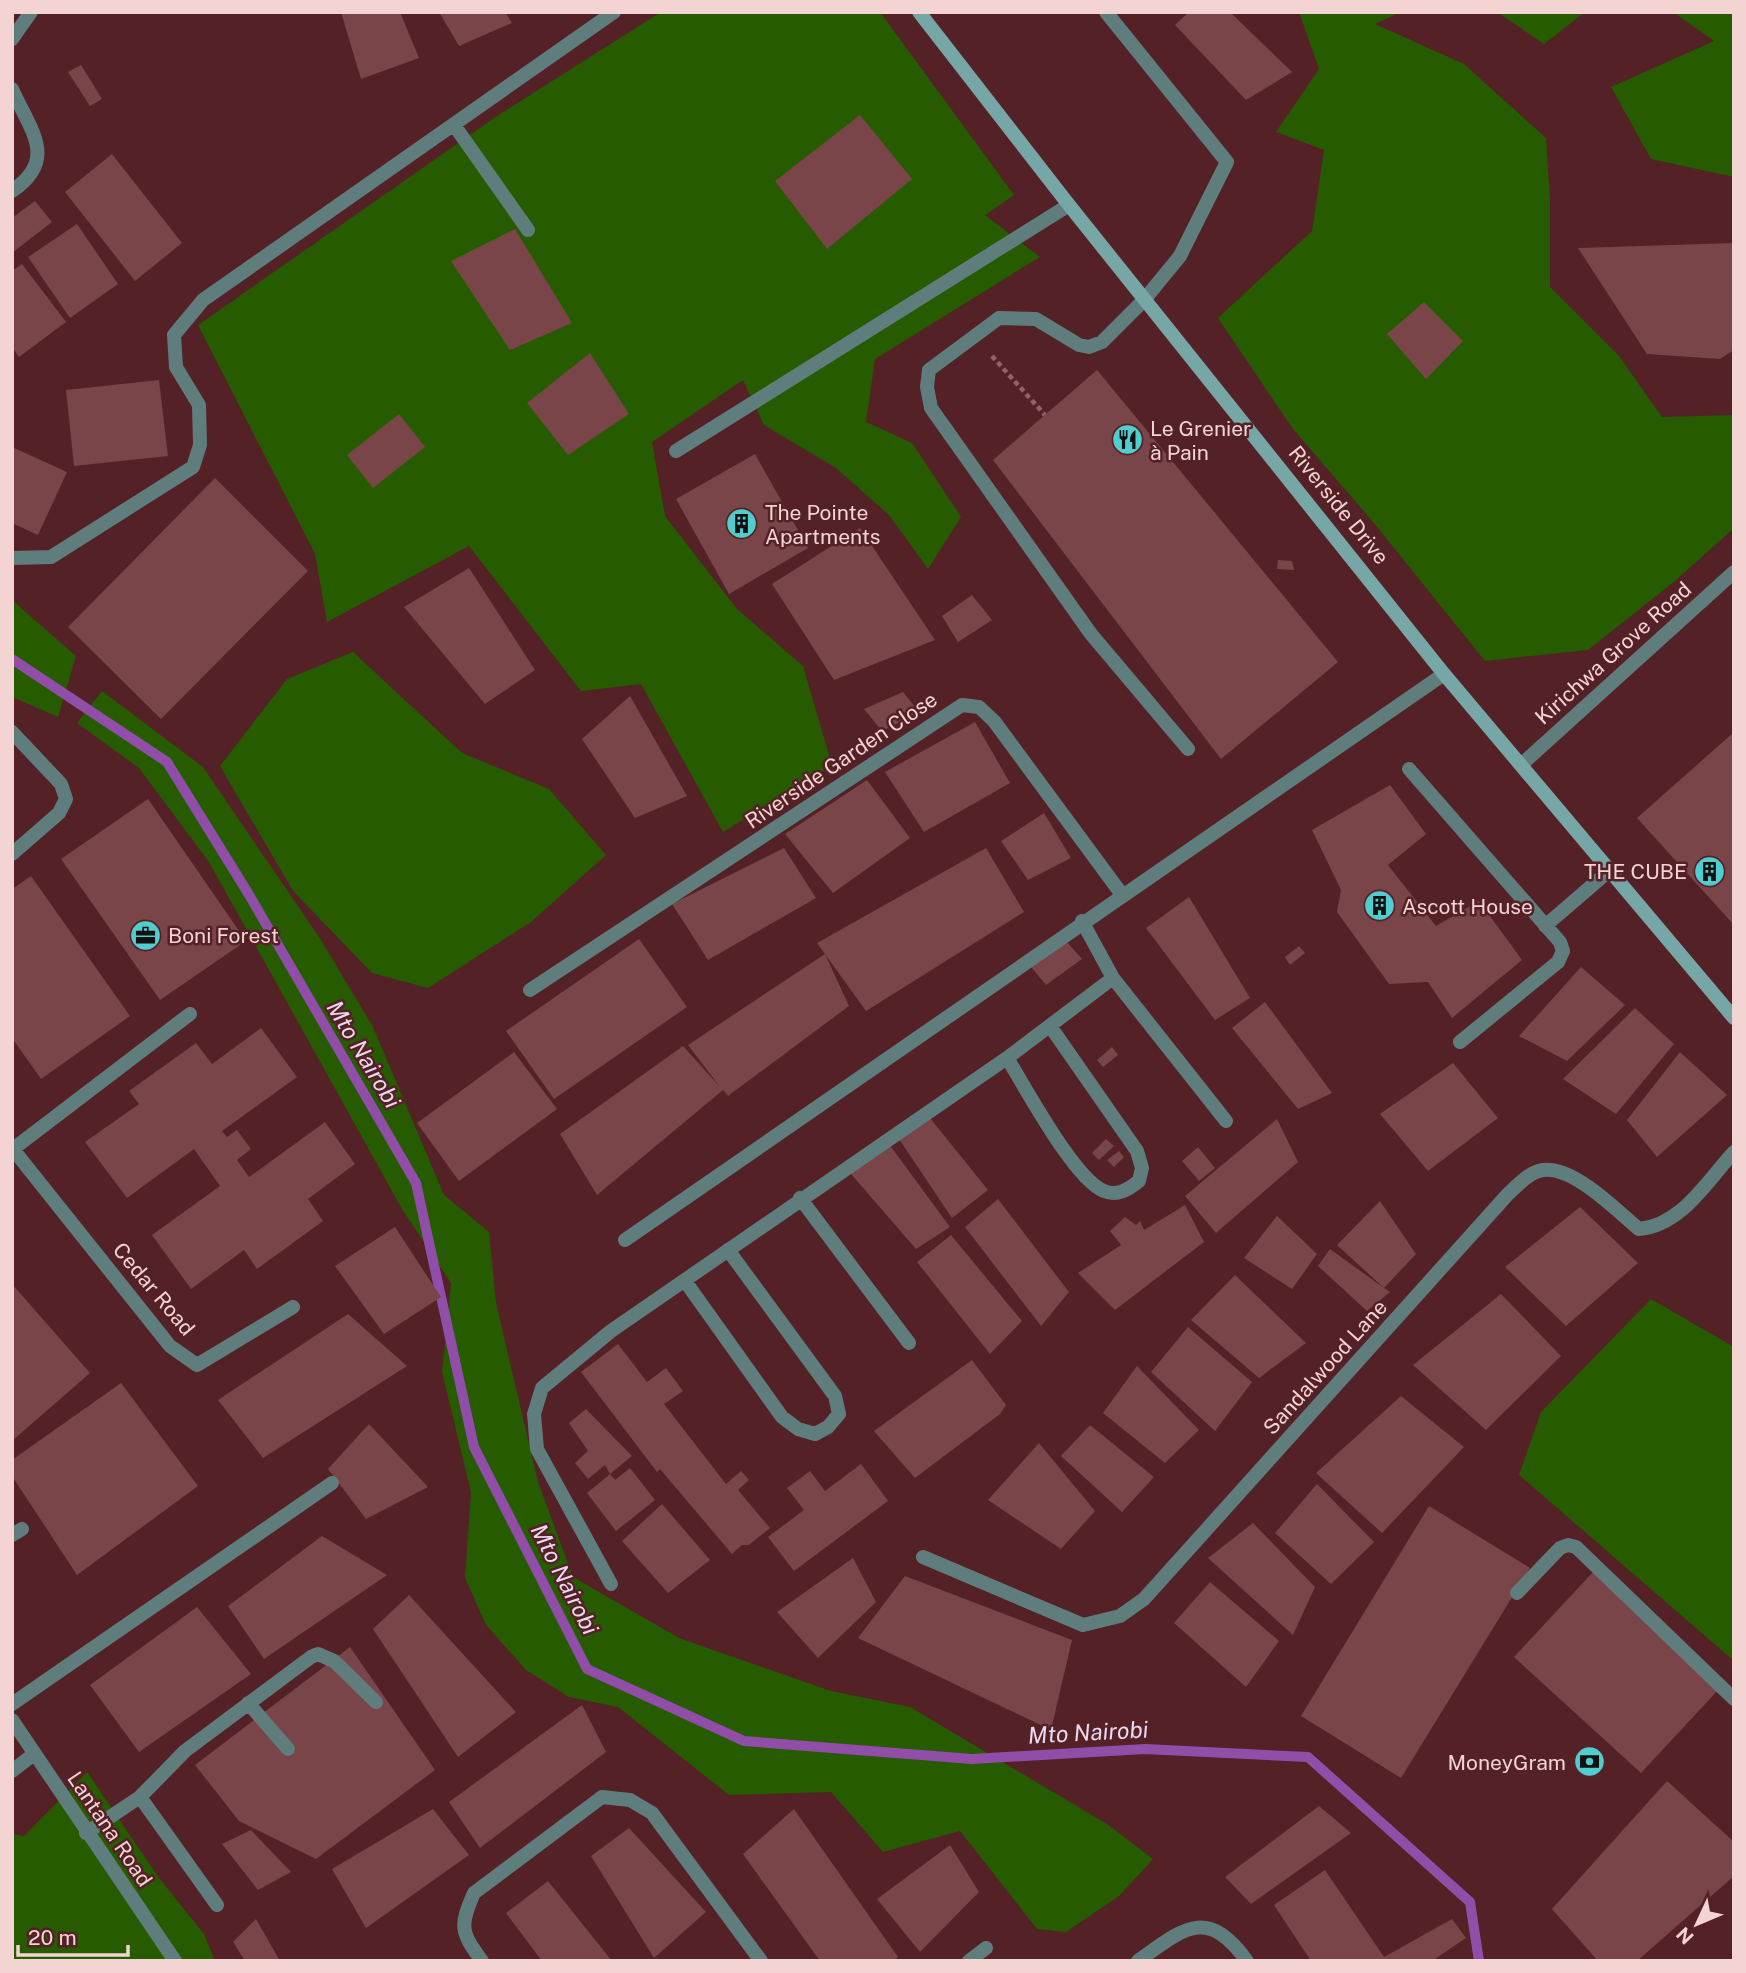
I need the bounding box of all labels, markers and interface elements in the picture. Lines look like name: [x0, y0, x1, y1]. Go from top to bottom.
place label: Le Grenier à Pain: [1150, 416, 1251, 465]
restaurant icon: Le Grenier à Pain: [1110, 423, 1144, 457]
street label: Riverside Drive: [1284, 441, 1394, 569]
place label: The Pointe Apartments: [765, 500, 880, 549]
building icon: The Pointe Apartments: [725, 507, 759, 541]
street label: Kirichwa Grove Road: [1530, 576, 1696, 730]
street label: Riverside Garden Close: [740, 686, 942, 834]
building icon: THE CUBE: [1693, 854, 1727, 888]
place label: THE CUBE: [1584, 859, 1687, 884]
building icon: Ascott House: [1362, 889, 1396, 923]
place label: Ascott House: [1402, 894, 1533, 919]
office icon: Boni Forest: [128, 918, 162, 952]
place label: Boni Forest: [168, 923, 279, 948]
water label: Mto Nairobi: [321, 995, 407, 1113]
street label: Cedar Road: [108, 1237, 200, 1341]
street label: Sandalwood Lane: [1258, 1294, 1392, 1440]
water label: Mto Nairobi: [526, 1519, 605, 1639]
water label: Mto Nairobi: [1027, 1715, 1149, 1749]
bank icon: MoneyGram: [1572, 1745, 1606, 1779]
place label: MoneyGram: [1448, 1750, 1566, 1775]
street label: Lantana Road: [62, 1767, 158, 1891]
north arrow: [1662, 1889, 1732, 1959]
scale bar: [18, 1913, 128, 1957]
text: N: [1672, 1923, 1698, 1949]
text: 20 m: [28, 1925, 77, 1950]

